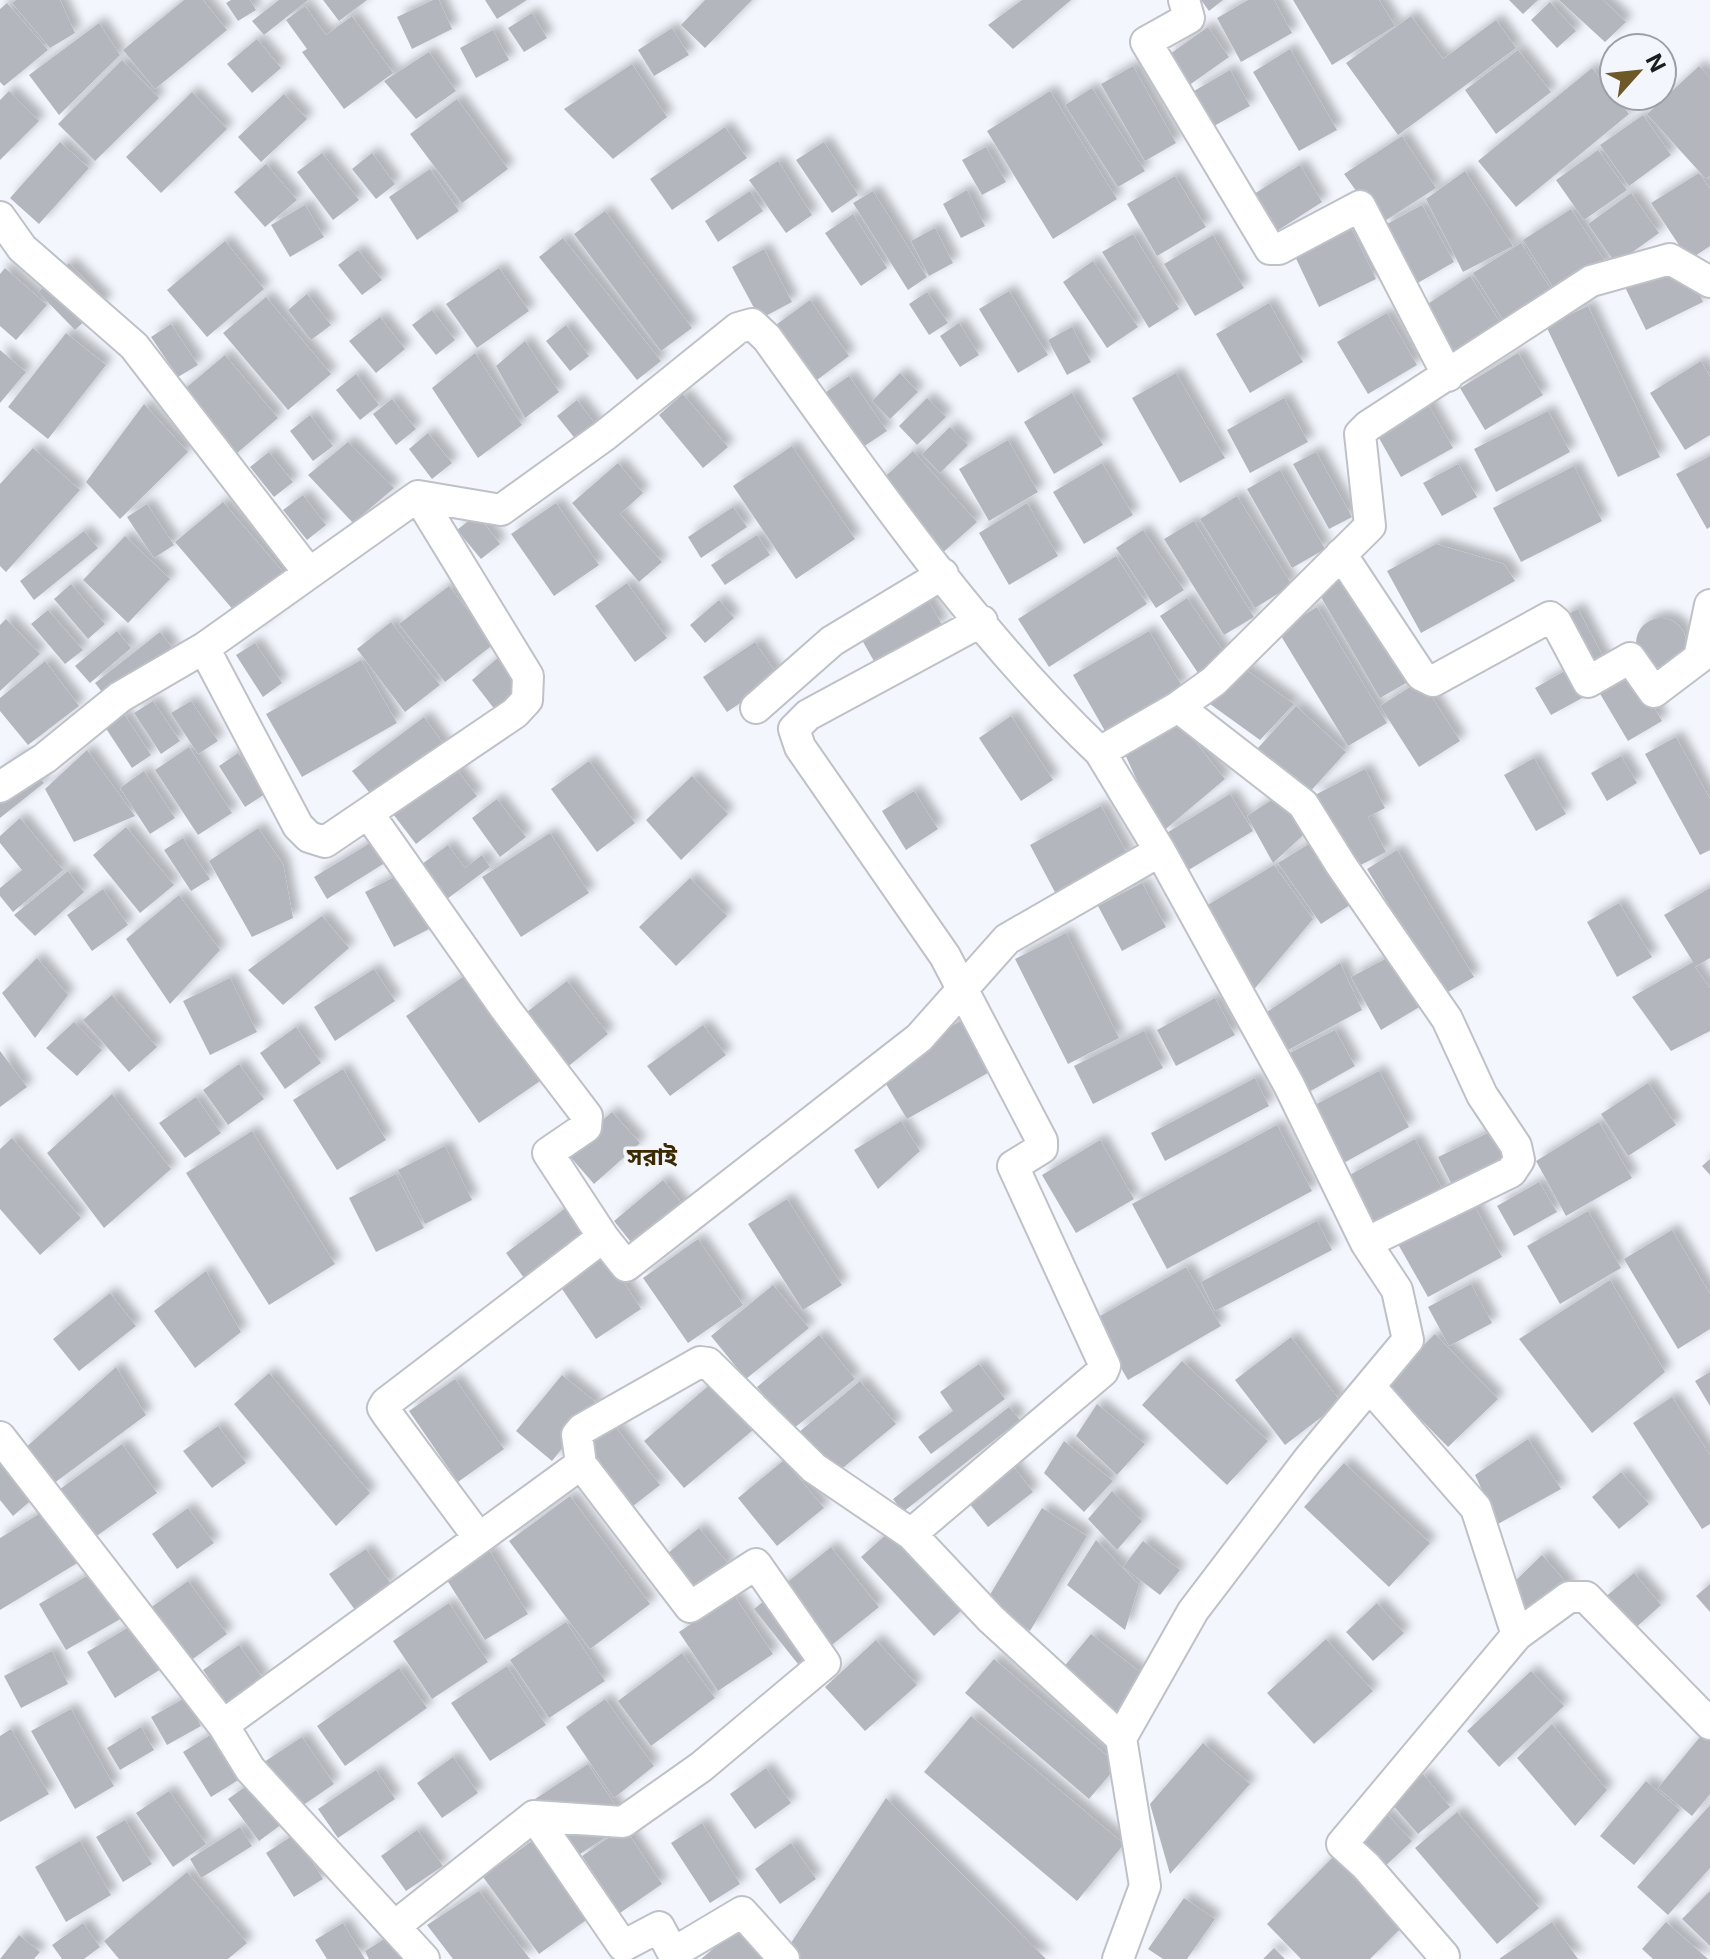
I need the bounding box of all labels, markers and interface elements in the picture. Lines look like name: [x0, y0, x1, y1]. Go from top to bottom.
north arrow: [1598, 32, 1678, 112]
text: N: [1640, 50, 1671, 76]
district label: সরাই: [626, 1142, 678, 1171]

